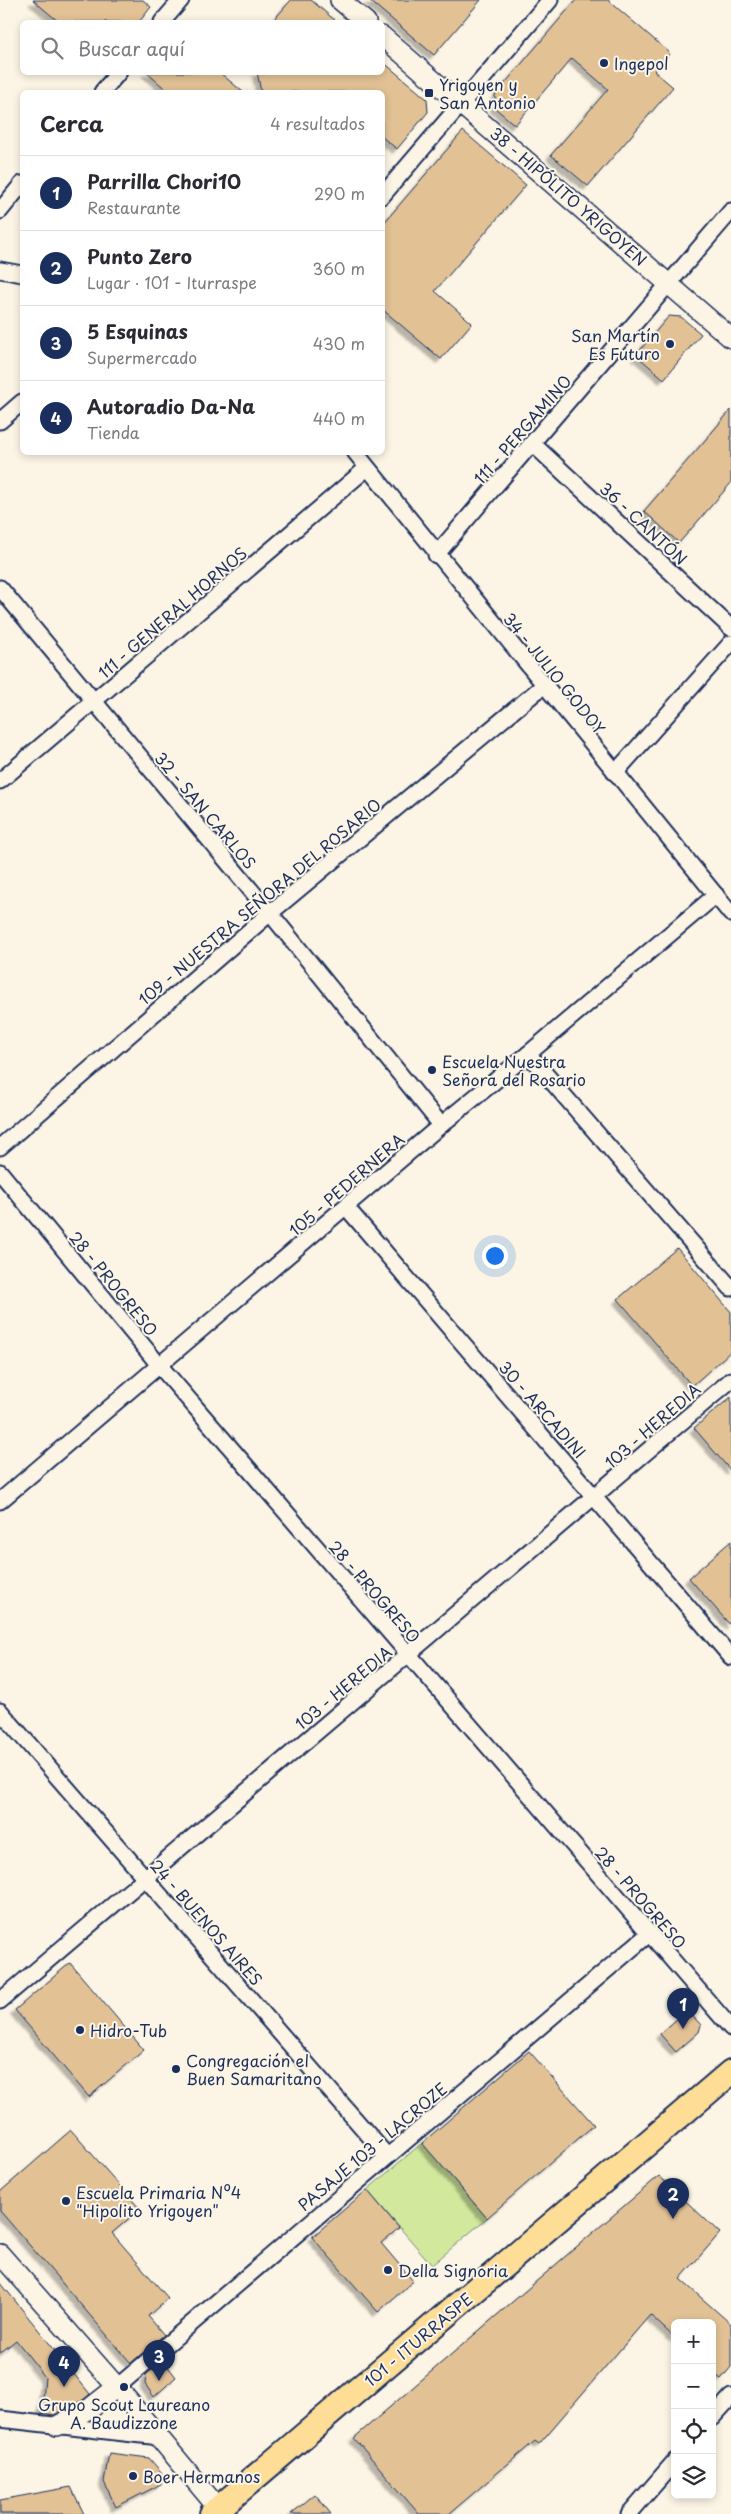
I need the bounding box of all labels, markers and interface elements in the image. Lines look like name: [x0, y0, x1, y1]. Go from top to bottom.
search box: [20, 20, 385, 75]
icon: search: [38, 34, 66, 62]
text: Buscar aquí: [78, 34, 185, 62]
place label: Ingepol: [614, 51, 669, 75]
marker: Ingepol: [598, 57, 610, 69]
place label: Yrigoyen y San Antonio: [439, 72, 536, 114]
marker: Yrigoyen y San Antonio: [423, 87, 435, 99]
text: Cerca: [40, 107, 104, 139]
text: 4 resultados: [270, 111, 365, 135]
street label: 38 - HIPÓLITO YRIGOYEN: [485, 121, 653, 271]
text: Parrilla Chori10: [87, 167, 241, 195]
text: 1: [52, 181, 60, 205]
text: 290 m: [314, 181, 365, 205]
text: Restaurante: [87, 195, 181, 219]
text: Punto Zero: [87, 242, 192, 270]
text: 2: [50, 256, 62, 280]
text: 360 m: [313, 256, 365, 280]
text: Lugar · 101 - Iturraspe: [87, 270, 257, 294]
text: 5 Esquinas: [87, 317, 188, 345]
place label: San Martín Es Futuro: [571, 323, 660, 365]
text: 3: [51, 331, 61, 355]
text: 430 m: [313, 331, 365, 355]
marker: San Martín Es Futuro: [664, 338, 676, 350]
text: Supermercado: [87, 345, 197, 369]
street label: 111 - PERGAMINO: [468, 369, 576, 489]
text: Autoradio Da-Na: [87, 392, 255, 420]
text: 4: [51, 406, 61, 430]
text: 440 m: [313, 406, 365, 430]
text: Tienda: [87, 420, 140, 444]
street label: 36 - CANTÓN: [595, 476, 693, 570]
street label: 111 - GENERAL HORNOS: [92, 541, 252, 683]
street label: 34 - JULIO GODOY: [498, 607, 612, 739]
street label: 32 - SAN CARLOS: [150, 746, 262, 874]
street label: 109 - NUESTRA SEÑORA DEL ROSARIO: [132, 792, 386, 1010]
place label: Escuela Nuestra Señora del Rosario: [442, 1049, 586, 1091]
marker: Escuela Nuestra Señora del Rosario: [426, 1064, 438, 1076]
street label: 105 - PEDERNERA: [283, 1127, 409, 1241]
street label: 28 - PROGRESO: [64, 1225, 164, 1341]
your location: [482, 1243, 508, 1269]
street label: 30 - ARCADINI: [494, 1355, 592, 1463]
street label: 103 - HEREDIA: [599, 1377, 705, 1473]
street label: 28 - PROGRESO: [324, 1535, 426, 1647]
street label: 103 - HEREDIA: [289, 1639, 397, 1735]
street label: 28 - PROGRESO: [590, 1841, 692, 1953]
street label: 24 - BUENOS AIRES: [145, 1854, 269, 1990]
pin: 1: [667, 1988, 699, 2029]
place label: Hidro-Tub: [90, 2018, 167, 2042]
marker: Hidro-Tub: [74, 2024, 86, 2036]
place label: Congregación el Buen Samaritano: [186, 2048, 322, 2090]
marker: Congregación el Buen Samaritano: [170, 2063, 182, 2075]
street label: PASAJE 103 - LACROZE: [292, 2076, 452, 2216]
pin: 2: [657, 2178, 689, 2219]
place label: Escuela Primaria Nº4 "Hipolito Yrigoyen": [76, 2180, 241, 2222]
marker: Escuela Primaria Nº4 "Hipolito Yrigoyen": [60, 2195, 72, 2207]
place label: Della Signoria: [398, 2258, 508, 2282]
marker: Della Signoria: [382, 2264, 394, 2276]
street label: 101 - ITURRASPE: [359, 2286, 477, 2392]
map controls: [671, 2319, 716, 2499]
button: +: [671, 2319, 716, 2364]
pin: 3: [143, 2340, 175, 2381]
pin: 4: [48, 2346, 80, 2387]
button: −: [671, 2364, 716, 2409]
marker: Grupo Scout Laureano A. Baudizzone: [118, 2381, 130, 2393]
place label: Grupo Scout Laureano A. Baudizzone: [38, 2392, 210, 2434]
button: locate: [671, 2409, 716, 2454]
button: layers: [671, 2454, 716, 2499]
place label: Boer Hermanos: [143, 2464, 260, 2488]
marker: Boer Hermanos: [127, 2470, 139, 2482]

